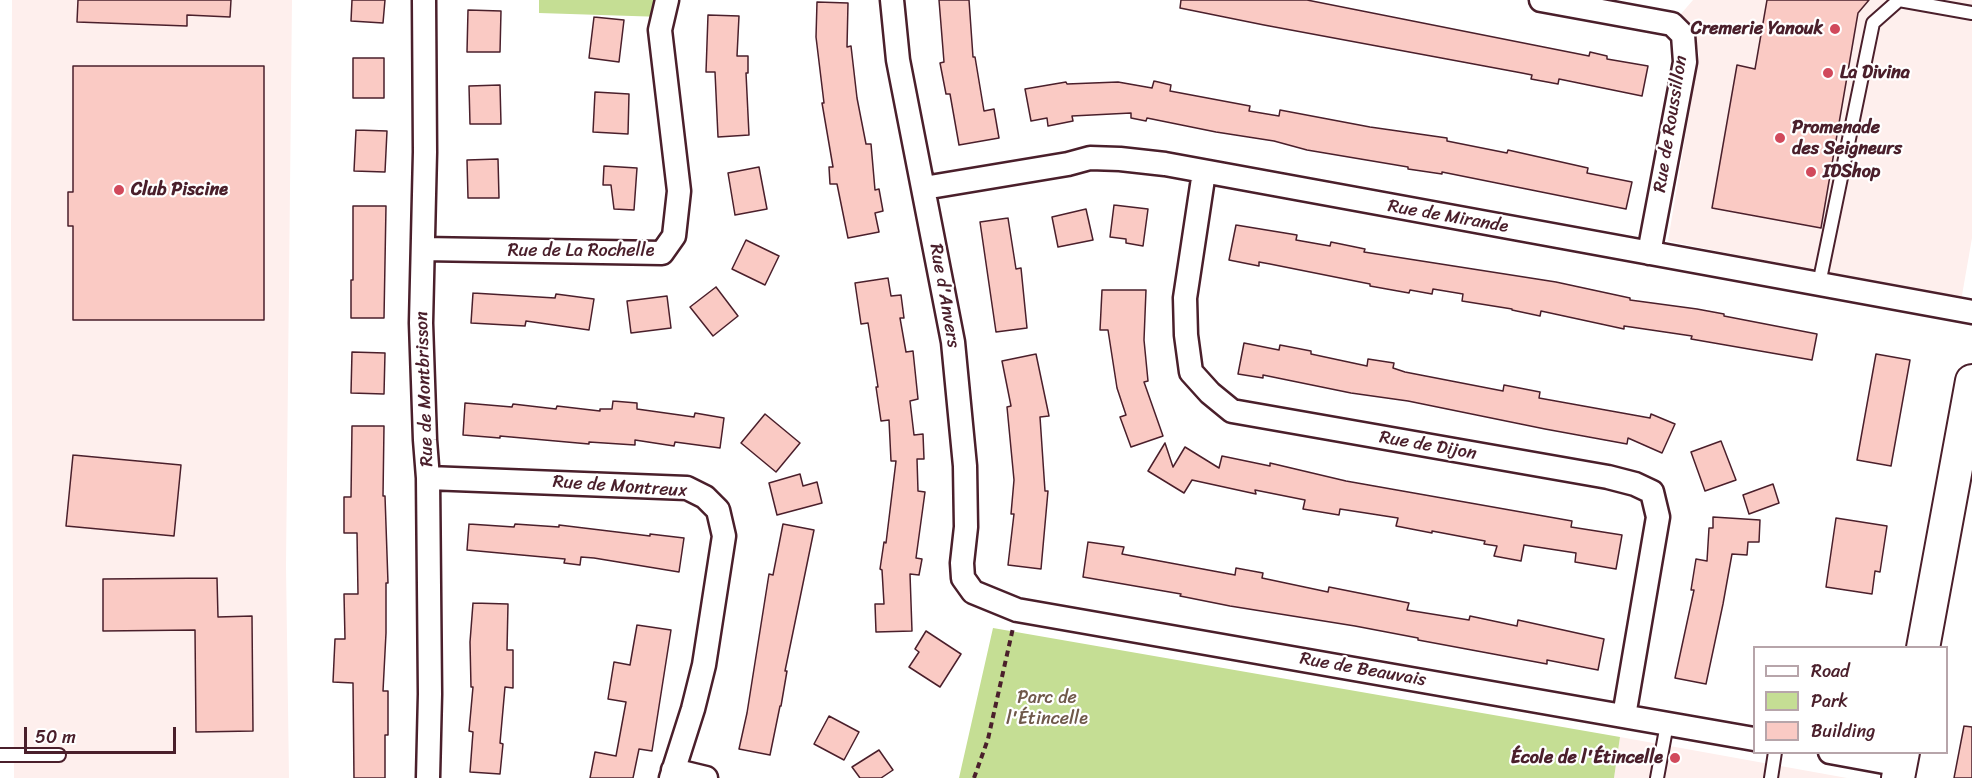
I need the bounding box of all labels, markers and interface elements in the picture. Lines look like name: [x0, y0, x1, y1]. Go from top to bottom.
place label: Cremerie Yanouk: [1691, 18, 1823, 40]
marker: Cremerie Yanouk: [1828, 22, 1842, 36]
street label: Rue de Roussillon: [1650, 54, 1692, 194]
place label: La Divina: [1840, 62, 1910, 84]
marker: La Divina: [1821, 66, 1835, 80]
place label: Promenade des Seigneurs: [1792, 117, 1902, 160]
marker: Promenade des Seigneurs: [1773, 131, 1787, 145]
place label: IDShop: [1823, 161, 1880, 183]
marker: IDShop: [1804, 165, 1818, 179]
place label: Club Piscine: [131, 179, 228, 201]
marker: Club Piscine: [112, 183, 126, 197]
street label: Rue de Mirande: [1386, 196, 1510, 238]
street label: Rue de La Rochelle: [508, 240, 654, 262]
street label: Rue d'Anvers: [924, 242, 964, 350]
street label: Rue de Montbrisson: [411, 311, 439, 467]
street label: Rue de Dijon: [1378, 427, 1478, 465]
street label: Rue de Montreux: [552, 472, 688, 502]
legend: [1753, 646, 1948, 754]
street label: Rue de Beauvais: [1298, 648, 1428, 692]
text: Road: [1811, 655, 1850, 687]
text: Park: [1811, 685, 1848, 717]
park label: Parc de l'Étincelle: [1006, 687, 1088, 730]
scale bar: [27, 715, 178, 753]
text: Building: [1811, 715, 1875, 747]
text: 50 m: [35, 721, 76, 753]
place label: École de l'Étincelle: [1511, 747, 1663, 769]
marker: École de l'Étincelle: [1668, 751, 1682, 765]

